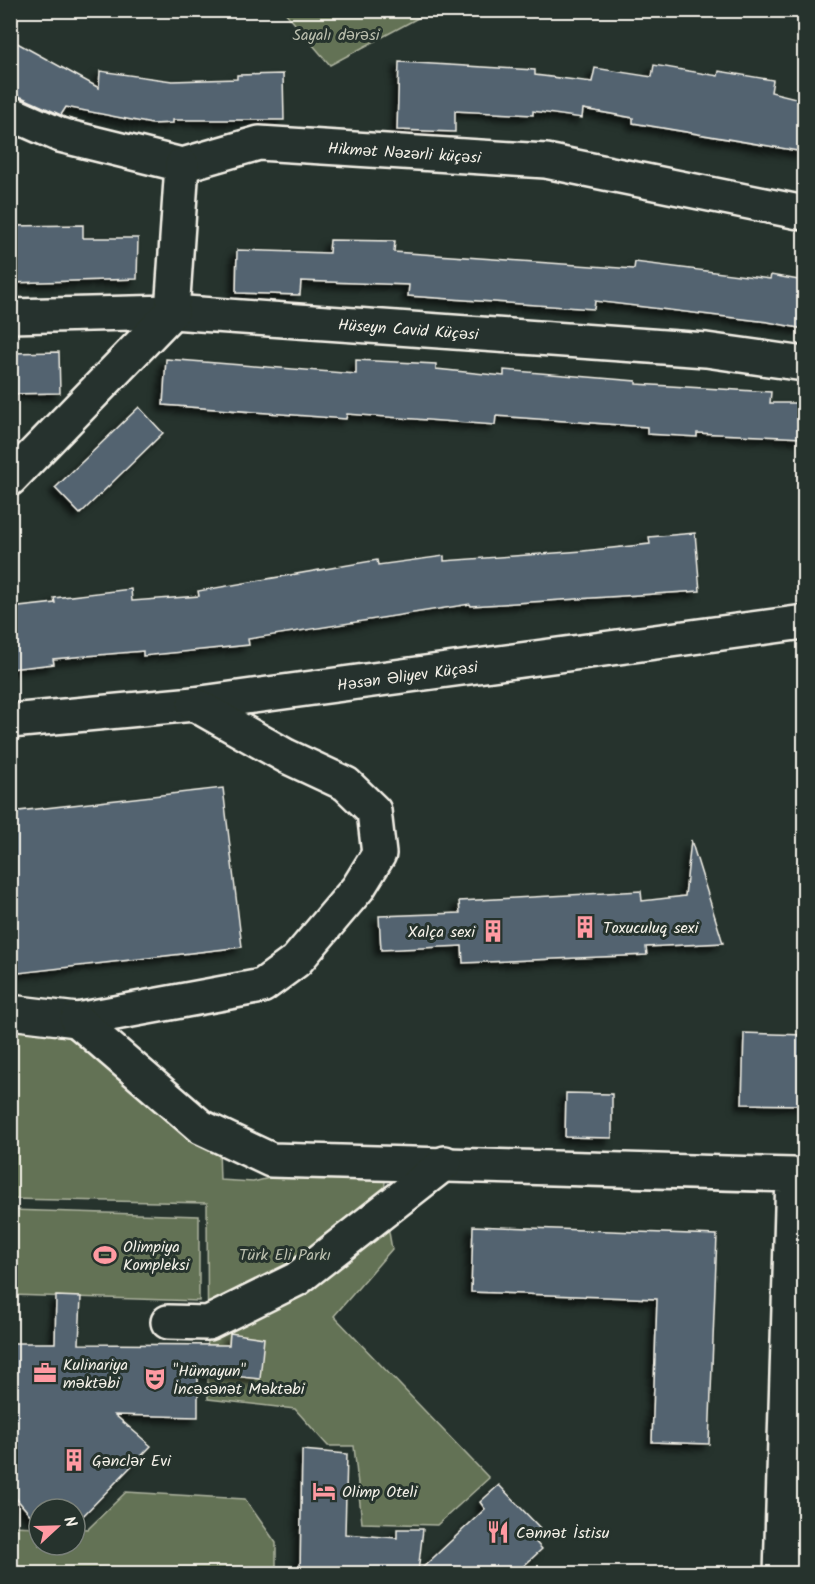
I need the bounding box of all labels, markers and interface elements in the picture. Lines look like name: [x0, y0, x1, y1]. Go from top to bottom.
park label: Sayalı dərəsi: [292, 23, 381, 48]
street label: Hikmət Nəzərli küçəsi: [327, 136, 483, 171]
street label: Hüseyn Cavid Küçəsi: [337, 313, 481, 348]
street label: Həsən Əliyev Küçəsi: [336, 655, 481, 699]
building icon: Toxuculuq sexi: [572, 914, 598, 940]
place label: Toxuculuq sexi: [603, 916, 700, 941]
building icon: Xalça sexi: [480, 918, 506, 944]
place label: Xalça sexi: [408, 920, 476, 945]
place label: Olimpiya Kompleksi: [123, 1235, 191, 1278]
sports icon: Olimpiya Kompleksi: [92, 1242, 118, 1268]
park label: Türk Eli Parkı: [239, 1243, 331, 1268]
place label: Kulinariya məktəbi: [63, 1353, 128, 1396]
place label: "Hümayun" İncəsənət Məktəbi: [173, 1359, 306, 1402]
office icon: Kulinariya məktəbi: [32, 1360, 58, 1386]
theatre icon: "Hümayun" İncəsənət Məktəbi: [142, 1366, 168, 1392]
building icon: Gənclər Evi: [61, 1447, 87, 1473]
place label: Gənclər Evi: [92, 1449, 172, 1474]
hotel icon: Olimp Oteli: [311, 1478, 337, 1504]
place label: Olimp Oteli: [342, 1480, 418, 1505]
north arrow: [27, 1497, 87, 1557]
text: N: [56, 1513, 83, 1531]
restaurant icon: Cənnət İstisu: [485, 1519, 511, 1545]
place label: Cənnət İstisu: [516, 1521, 610, 1546]

